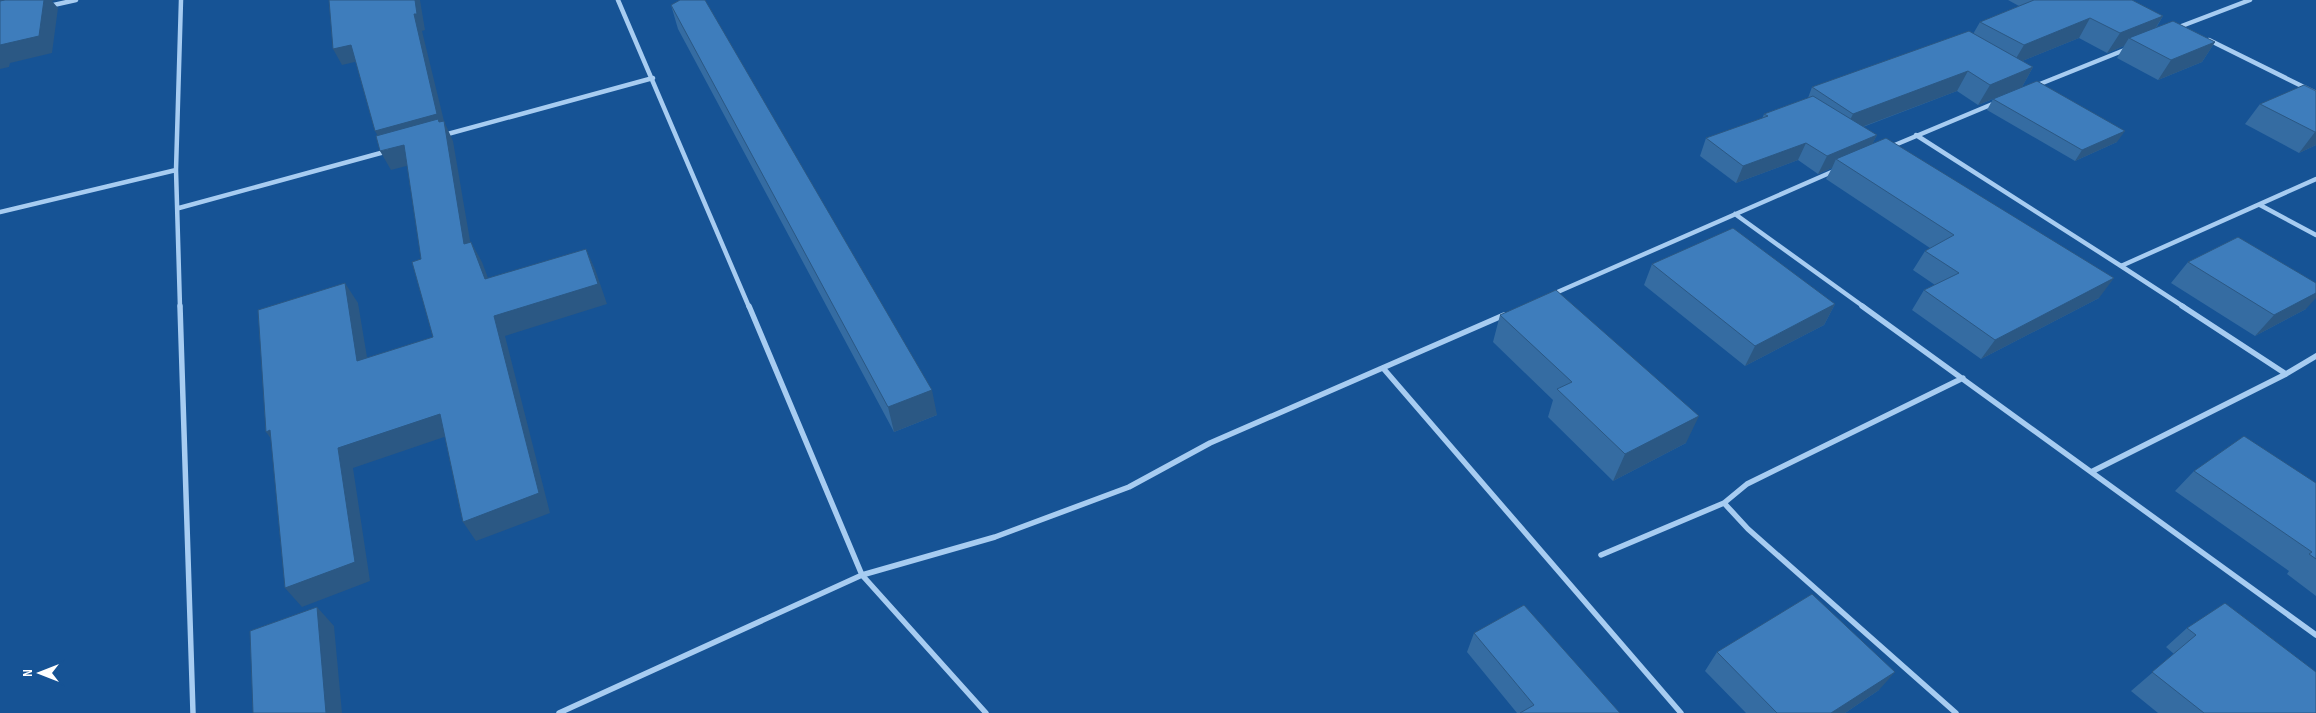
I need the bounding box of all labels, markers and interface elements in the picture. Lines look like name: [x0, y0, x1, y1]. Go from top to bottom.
north arrow: [15, 648, 65, 698]
text: N: [19, 669, 36, 677]

